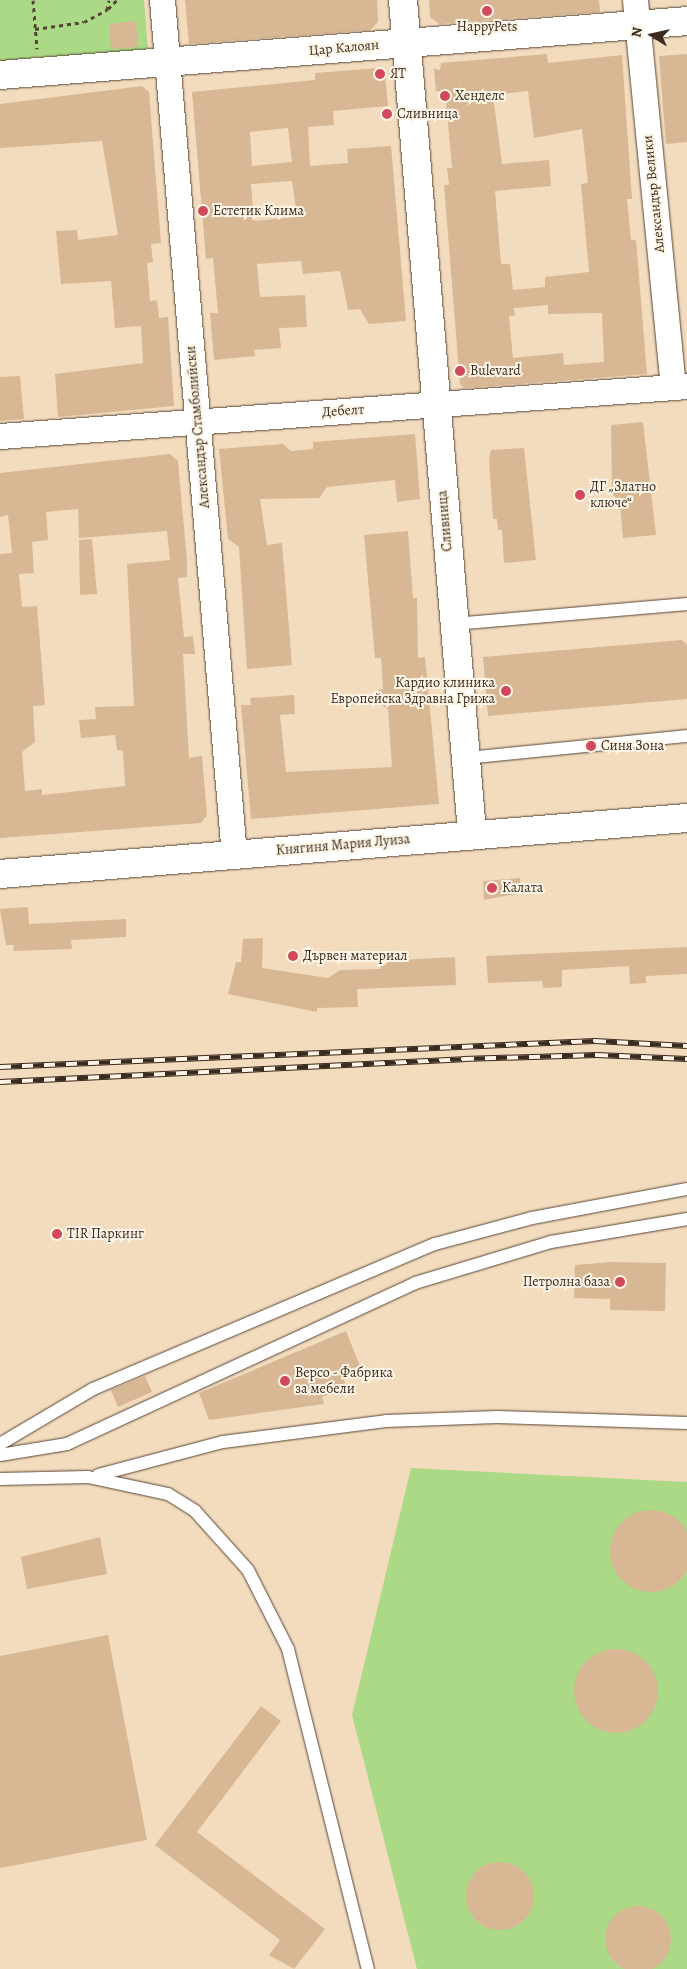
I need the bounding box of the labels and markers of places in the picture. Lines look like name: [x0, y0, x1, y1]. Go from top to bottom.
marker: HappyPets: [481, 5, 493, 17]
place label: HappyPets: [457, 19, 517, 35]
place label: ЯТ: [390, 66, 406, 82]
marker: ЯТ: [374, 68, 386, 80]
place label: Хенделс: [455, 88, 505, 104]
marker: Хенделс: [439, 90, 451, 102]
place label: Сливница: [397, 106, 458, 122]
marker: Сливница: [381, 108, 393, 120]
place label: Естетик Клима: [213, 203, 304, 219]
marker: Естетик Клима: [197, 205, 209, 217]
place label: Bulevard: [470, 363, 521, 379]
marker: Bulevard: [454, 365, 466, 377]
place label: ДГ „Златно ключе“: [590, 479, 656, 512]
marker: ДГ „Златно ключе“: [574, 489, 586, 501]
place label: Кардио клиника Европейска Здравна Грижа: [331, 675, 495, 708]
marker: Кардио клиника Европейска Здравна Грижа: [499, 684, 513, 698]
place label: Синя Зона: [601, 738, 664, 754]
marker: Синя Зона: [585, 740, 597, 752]
place label: Калата: [502, 880, 543, 896]
marker: Калата: [486, 882, 498, 894]
place label: Дървен материал: [303, 948, 408, 964]
marker: Дървен материал: [287, 950, 299, 962]
place label: TIR Паркинг: [67, 1226, 144, 1242]
marker: TIR Паркинг: [51, 1228, 63, 1240]
place label: Петролна база: [523, 1274, 610, 1290]
marker: Петролна база: [614, 1276, 626, 1288]
place label: Версо - Фабрика за мебели: [295, 1365, 393, 1398]
marker: Версо - Фабрика за мебели: [279, 1375, 291, 1387]

